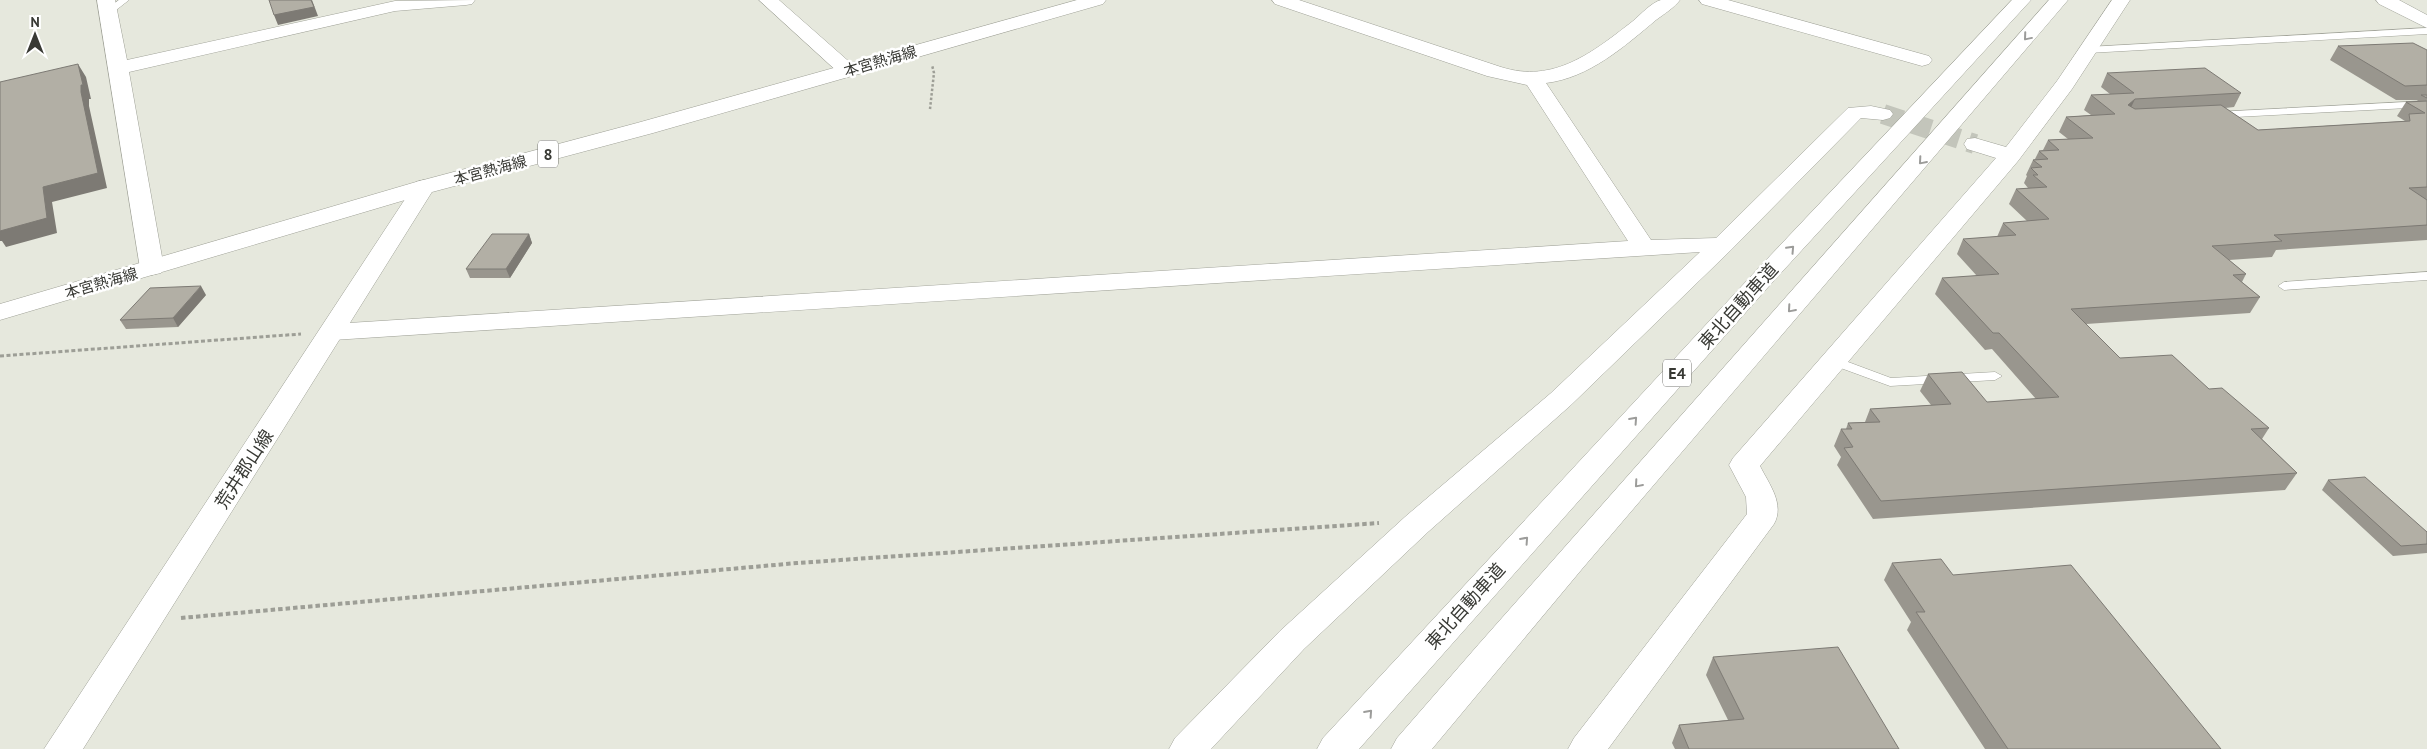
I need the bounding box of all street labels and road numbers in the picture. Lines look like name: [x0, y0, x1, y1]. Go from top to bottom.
street label: 本宮熱海線: [841, 42, 919, 80]
road number: 8: [538, 140, 558, 168]
street label: 本宮熱海線: [451, 151, 529, 189]
street label: 東北自動車道: [1693, 258, 1783, 354]
street label: 本宮熱海線: [62, 264, 140, 302]
road number: E4: [1663, 359, 1691, 386]
street label: 荒井郡山線: [210, 425, 278, 513]
street label: 東北自動車道: [1420, 558, 1510, 654]

